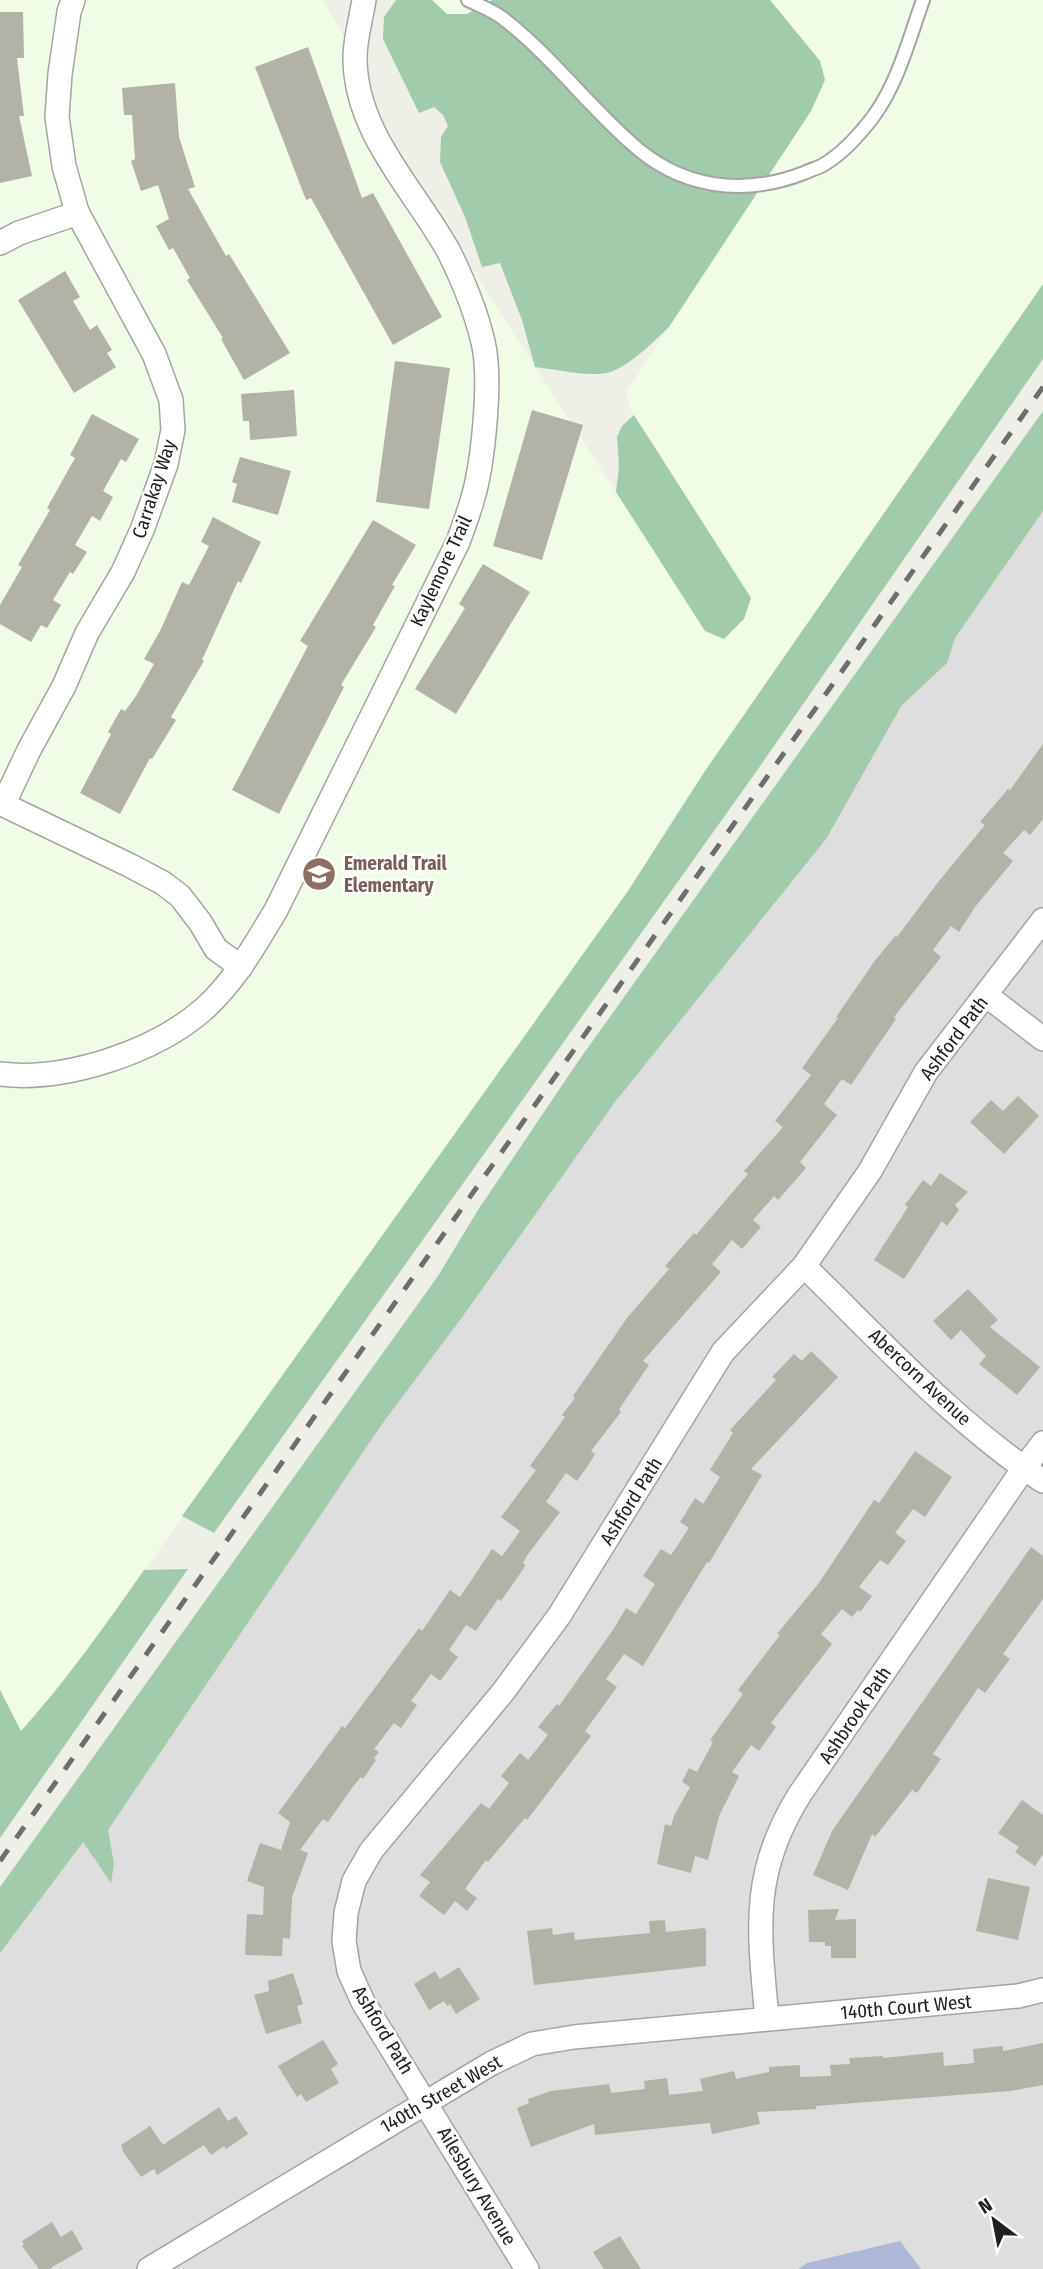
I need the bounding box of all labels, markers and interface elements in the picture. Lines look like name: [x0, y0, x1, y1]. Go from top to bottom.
street label: Carrakay Way: [127, 436, 181, 541]
street label: Kaylemore Trail: [405, 512, 477, 630]
place label: Emerald Trail Elementary: [344, 852, 448, 897]
school or university icon: Emerald Trail Elementary: [300, 855, 338, 893]
street label: Ashford Path: [915, 992, 993, 1084]
street label: Abercorn Avenue: [864, 1324, 976, 1430]
street label: Ashford Path: [595, 1453, 667, 1549]
street label: Ashbrook Path: [814, 1662, 896, 1768]
street label: Ashford Path: [348, 1982, 418, 2078]
street label: 140th Court West: [840, 1990, 973, 2024]
street label: 140th Street West: [376, 2050, 506, 2138]
street label: Ailesbury Avenue: [433, 2123, 521, 2249]
north arrow: [959, 2185, 1029, 2255]
text: N: [974, 2193, 996, 2219]

